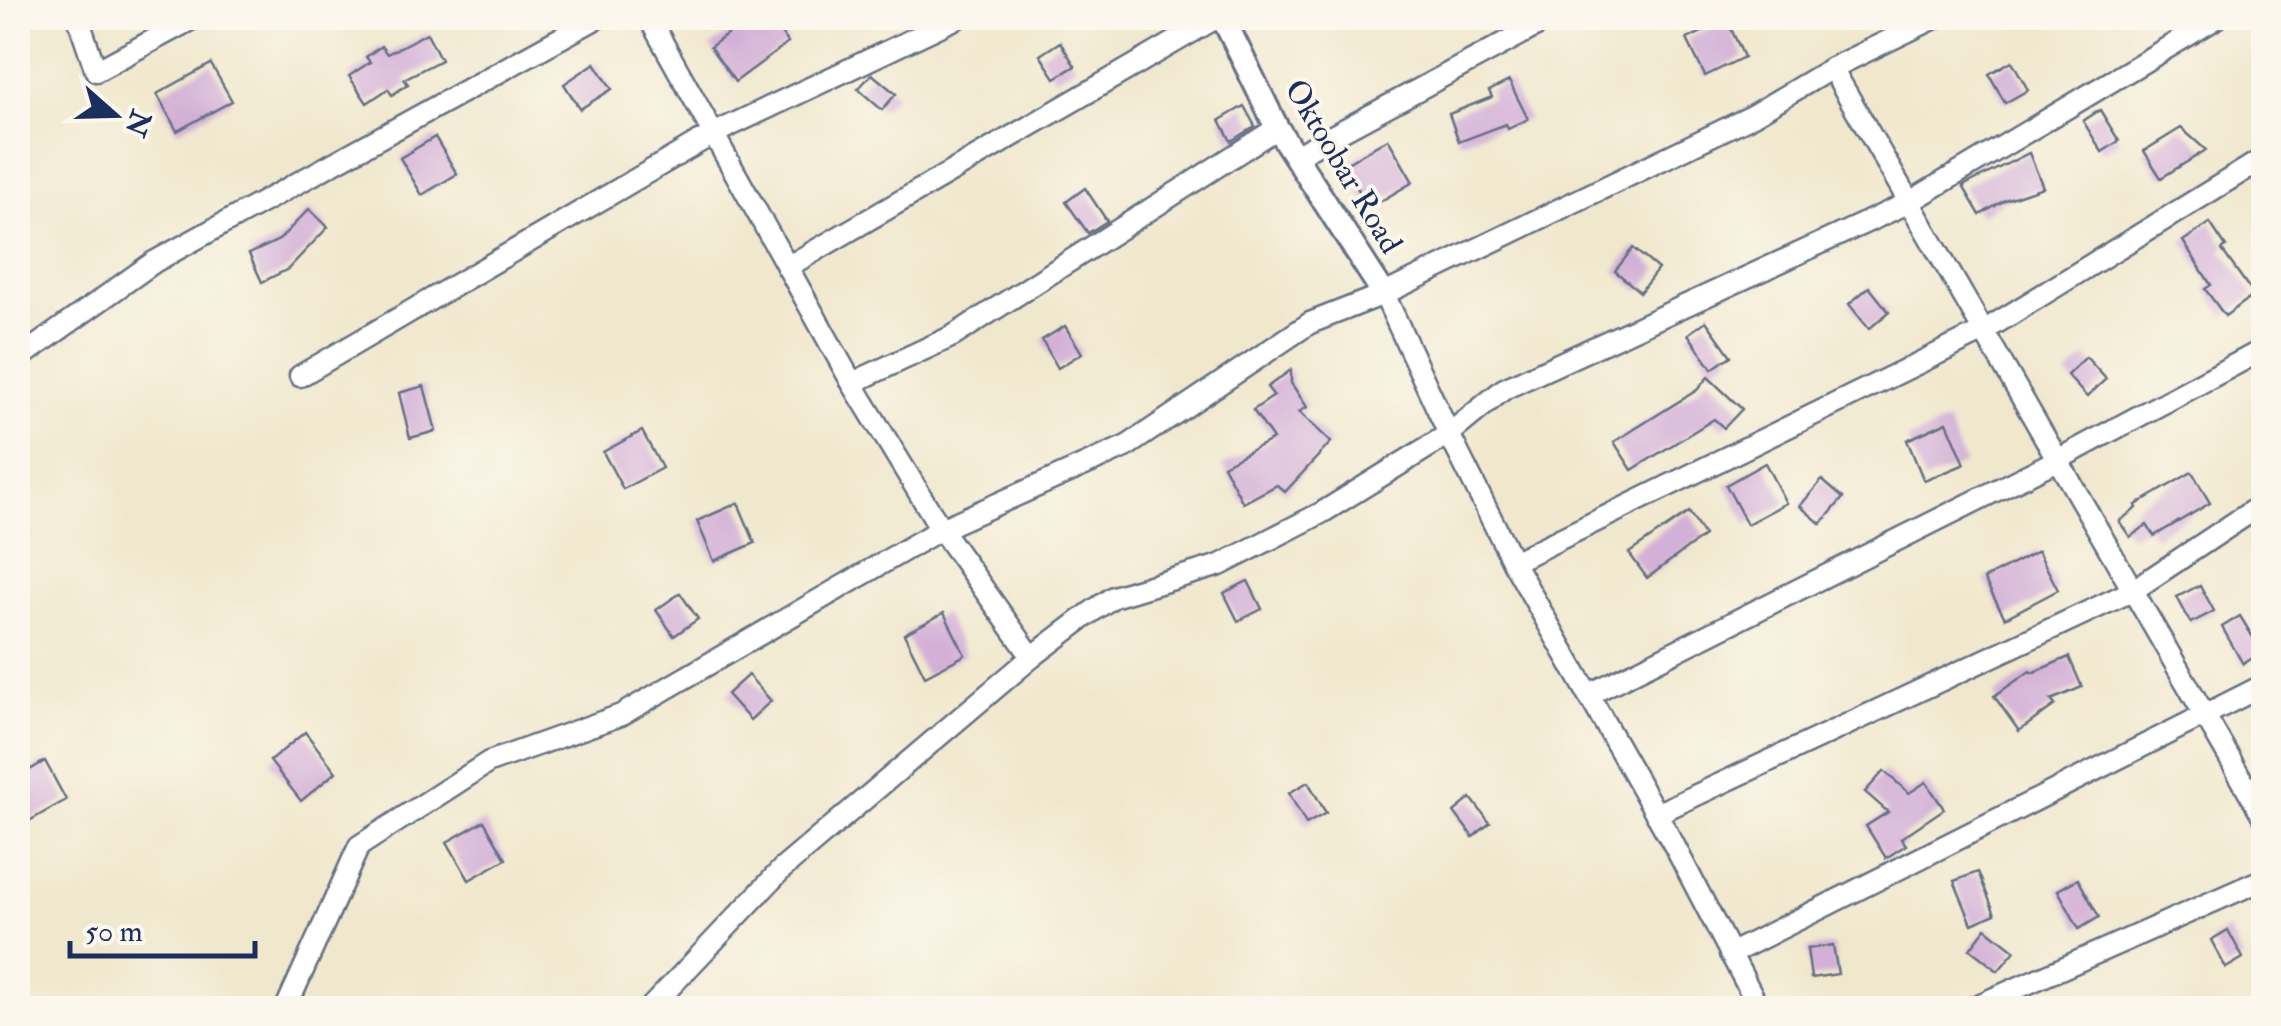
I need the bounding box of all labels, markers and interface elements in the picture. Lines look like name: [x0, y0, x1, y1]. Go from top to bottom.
north arrow: [65, 65, 165, 165]
street label: Oktoobar Road: [1275, 72, 1411, 261]
text: N: [116, 104, 158, 142]
scale bar: [70, 896, 255, 958]
text: 50 m: [85, 913, 143, 950]

